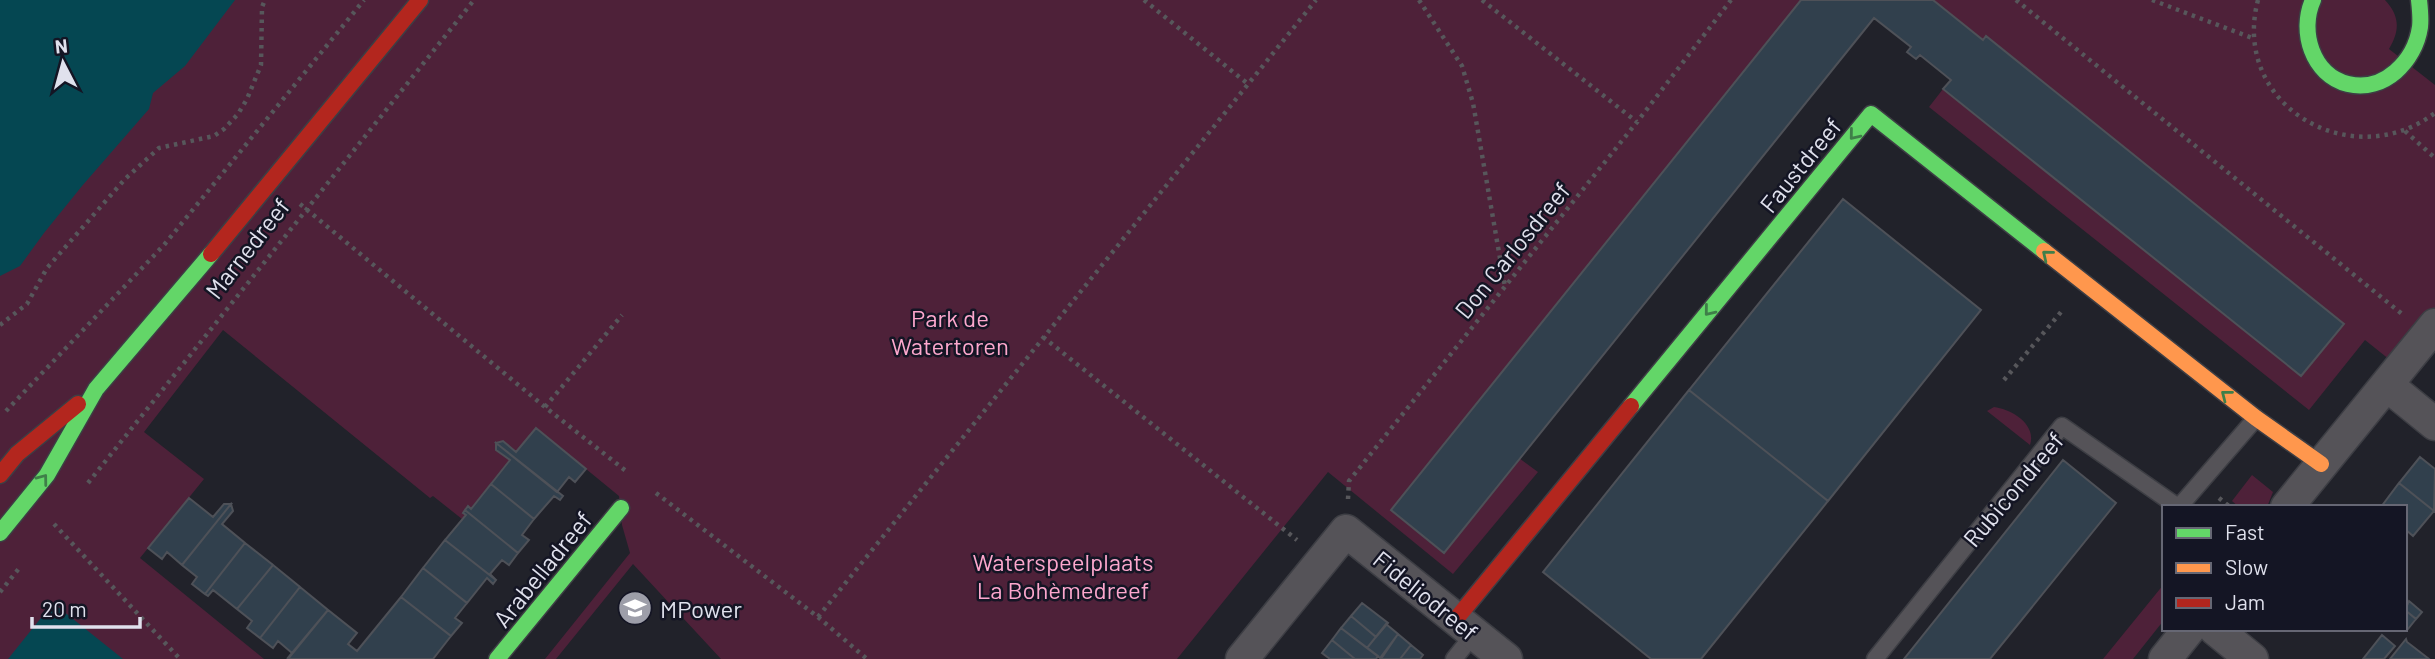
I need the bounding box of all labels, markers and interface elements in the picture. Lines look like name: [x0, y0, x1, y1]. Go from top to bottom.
north arrow: [28, 28, 98, 98]
text: N: [54, 33, 69, 58]
street label: Faustdreef: [1753, 112, 1847, 218]
one-way arrow: [1850, 127, 1862, 140]
street label: Don Carlosdreef: [1448, 176, 1576, 324]
street label: Marnedreef: [199, 192, 295, 304]
one-way arrow: [2042, 250, 2055, 263]
park label: Park de Watertoren: [891, 303, 1009, 360]
one-way arrow: [1705, 303, 1718, 316]
one-way arrow: [2221, 391, 2234, 404]
street label: Rubicondreef: [1957, 426, 2069, 552]
one-way arrow: [34, 474, 47, 487]
street label: Arabelladreef: [487, 505, 597, 633]
legend: [2162, 505, 2407, 631]
text: Fast: [2225, 519, 2265, 544]
street label: Fideliodreef: [1368, 544, 1484, 646]
park label: Waterspeelplaats La Bohèmedreef: [972, 547, 1154, 604]
text: Slow: [2225, 554, 2268, 579]
scale bar: [32, 586, 140, 630]
school or university icon: MPower: [616, 589, 654, 627]
text: Jam: [2225, 589, 2265, 614]
place label: MPower: [660, 594, 742, 623]
text: 20 m: [42, 596, 87, 621]

